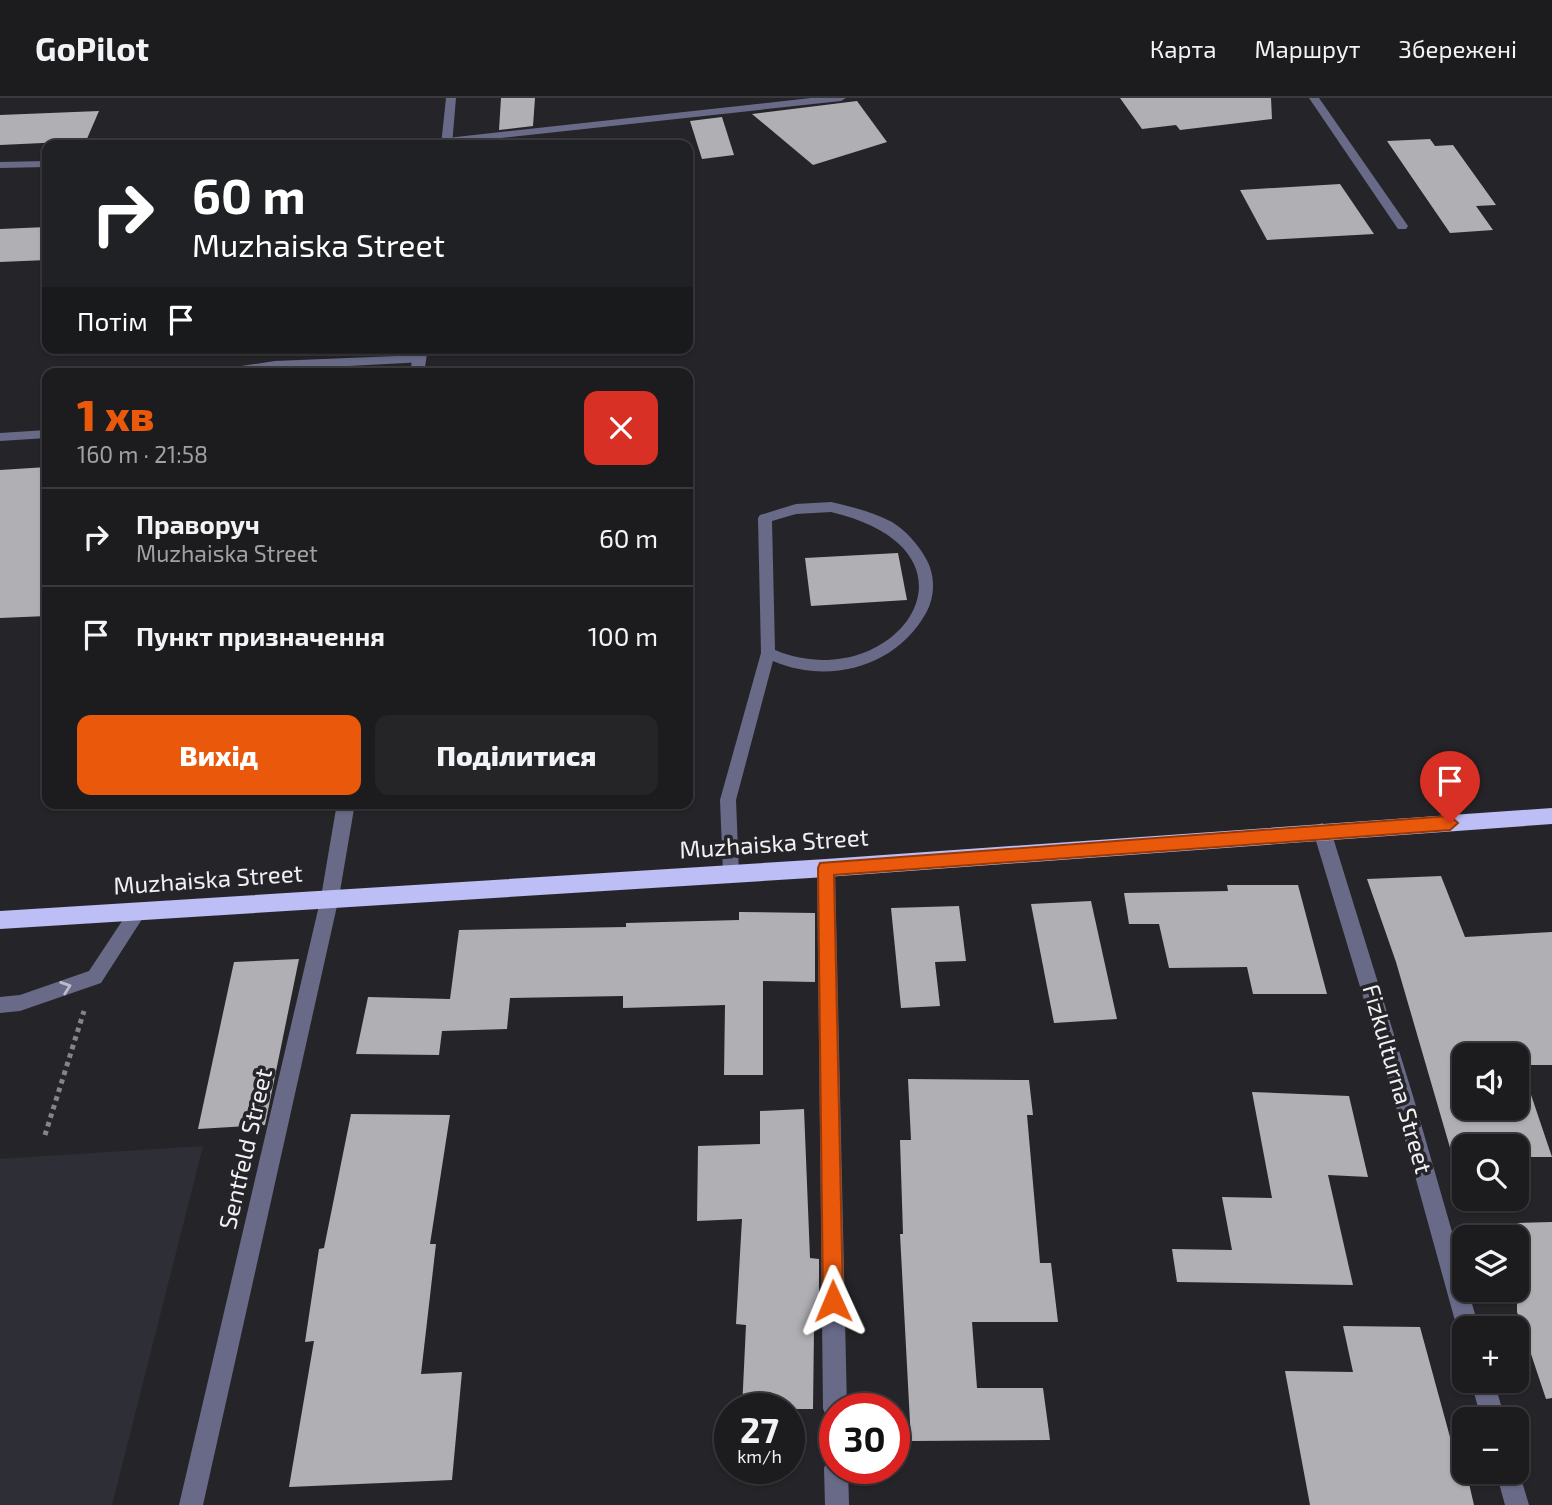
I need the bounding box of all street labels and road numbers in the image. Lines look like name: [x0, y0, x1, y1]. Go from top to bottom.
street label: Muzhaiska Street: [678, 821, 870, 864]
street label: Muzhaiska Street: [112, 857, 304, 900]
street label: Fizkulturna Street: [1358, 981, 1439, 1177]
street label: Sentfeld Street: [212, 1065, 277, 1232]

